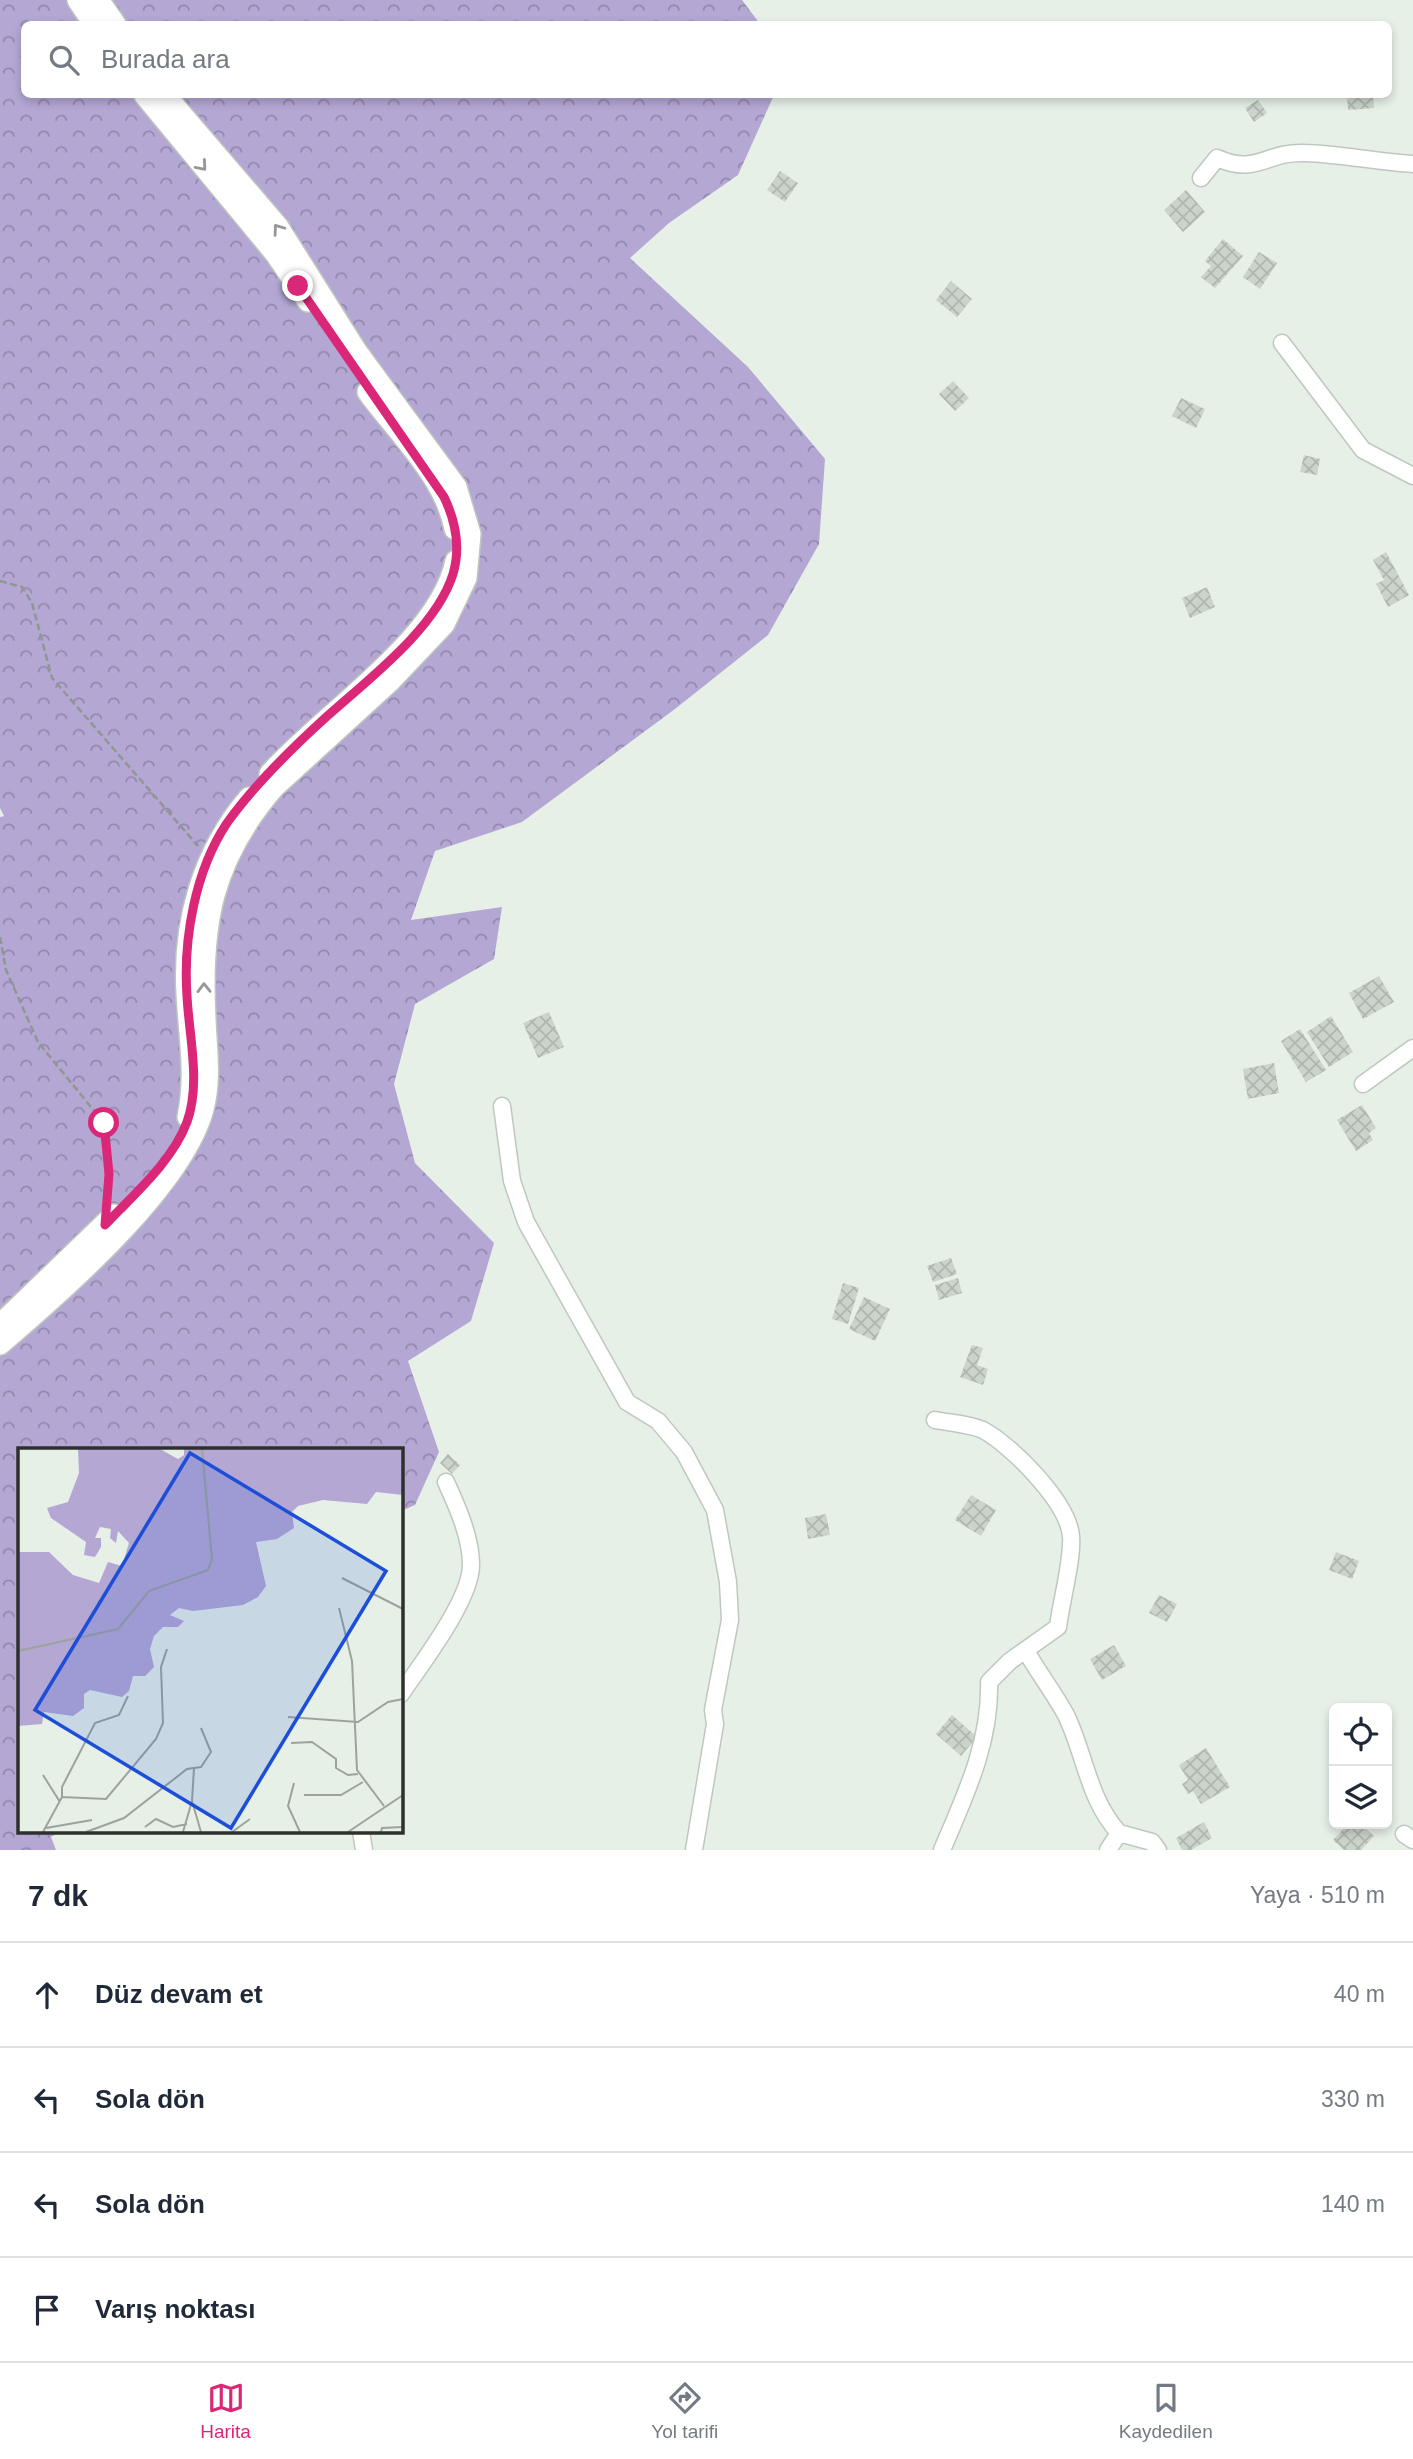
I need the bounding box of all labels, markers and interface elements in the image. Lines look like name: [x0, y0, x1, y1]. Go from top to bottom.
search box: [21, 21, 1392, 98]
icon: search: [45, 41, 83, 79]
text: Burada ara: [101, 44, 230, 74]
one-way arrow: [194, 158, 206, 171]
one-way arrow: [274, 224, 286, 237]
route end: [282, 270, 313, 301]
one-way arrow: [196, 982, 212, 993]
route start: [88, 1107, 119, 1138]
inset map: [18, 1448, 402, 1832]
map controls: [1329, 1703, 1392, 1829]
button: locate: [1329, 1703, 1392, 1766]
button: layers: [1329, 1766, 1392, 1829]
text: 7 dk: [28, 1879, 88, 1912]
text: Yaya · 510 m: [1250, 1882, 1385, 1908]
icon: ahead: [28, 1976, 66, 2014]
text: Düz devam et: [95, 1979, 263, 2009]
text: 40 m: [1334, 1981, 1385, 2007]
icon: left: [28, 2081, 66, 2119]
text: Sola dön: [95, 2084, 205, 2114]
text: 330 m: [1321, 2086, 1385, 2112]
icon: left: [28, 2186, 66, 2224]
text: Sola dön: [95, 2189, 205, 2219]
text: 140 m: [1321, 2191, 1385, 2217]
icon: arrive: [28, 2291, 66, 2329]
text: Varış noktası: [95, 2294, 255, 2324]
tab: Harita: [200, 2379, 251, 2443]
tab: Yol tarifi: [651, 2379, 718, 2443]
tab: Kaydedilen: [1119, 2379, 1213, 2443]

